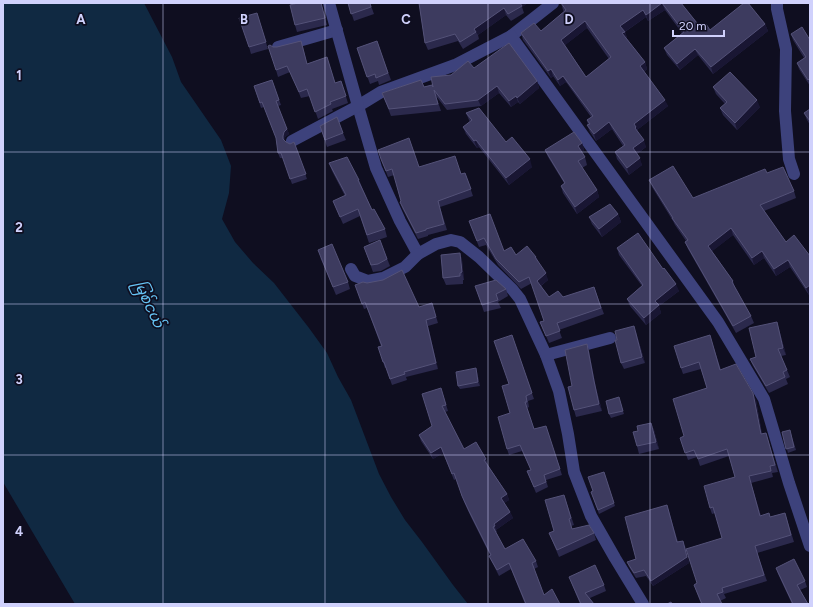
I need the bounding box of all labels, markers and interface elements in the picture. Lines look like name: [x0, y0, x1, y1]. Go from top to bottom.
text: A: [76, 12, 86, 27]
text: B: [240, 12, 248, 27]
text: C: [401, 12, 411, 27]
text: D: [564, 12, 574, 27]
scale bar: [673, 12, 724, 38]
text: 20 m: [679, 19, 707, 33]
text: 1: [16, 68, 22, 83]
text: 2: [15, 220, 23, 235]
water label: မြစ်ငယ်: [127, 277, 170, 334]
text: 3: [15, 372, 23, 387]
text: 4: [15, 524, 23, 539]

